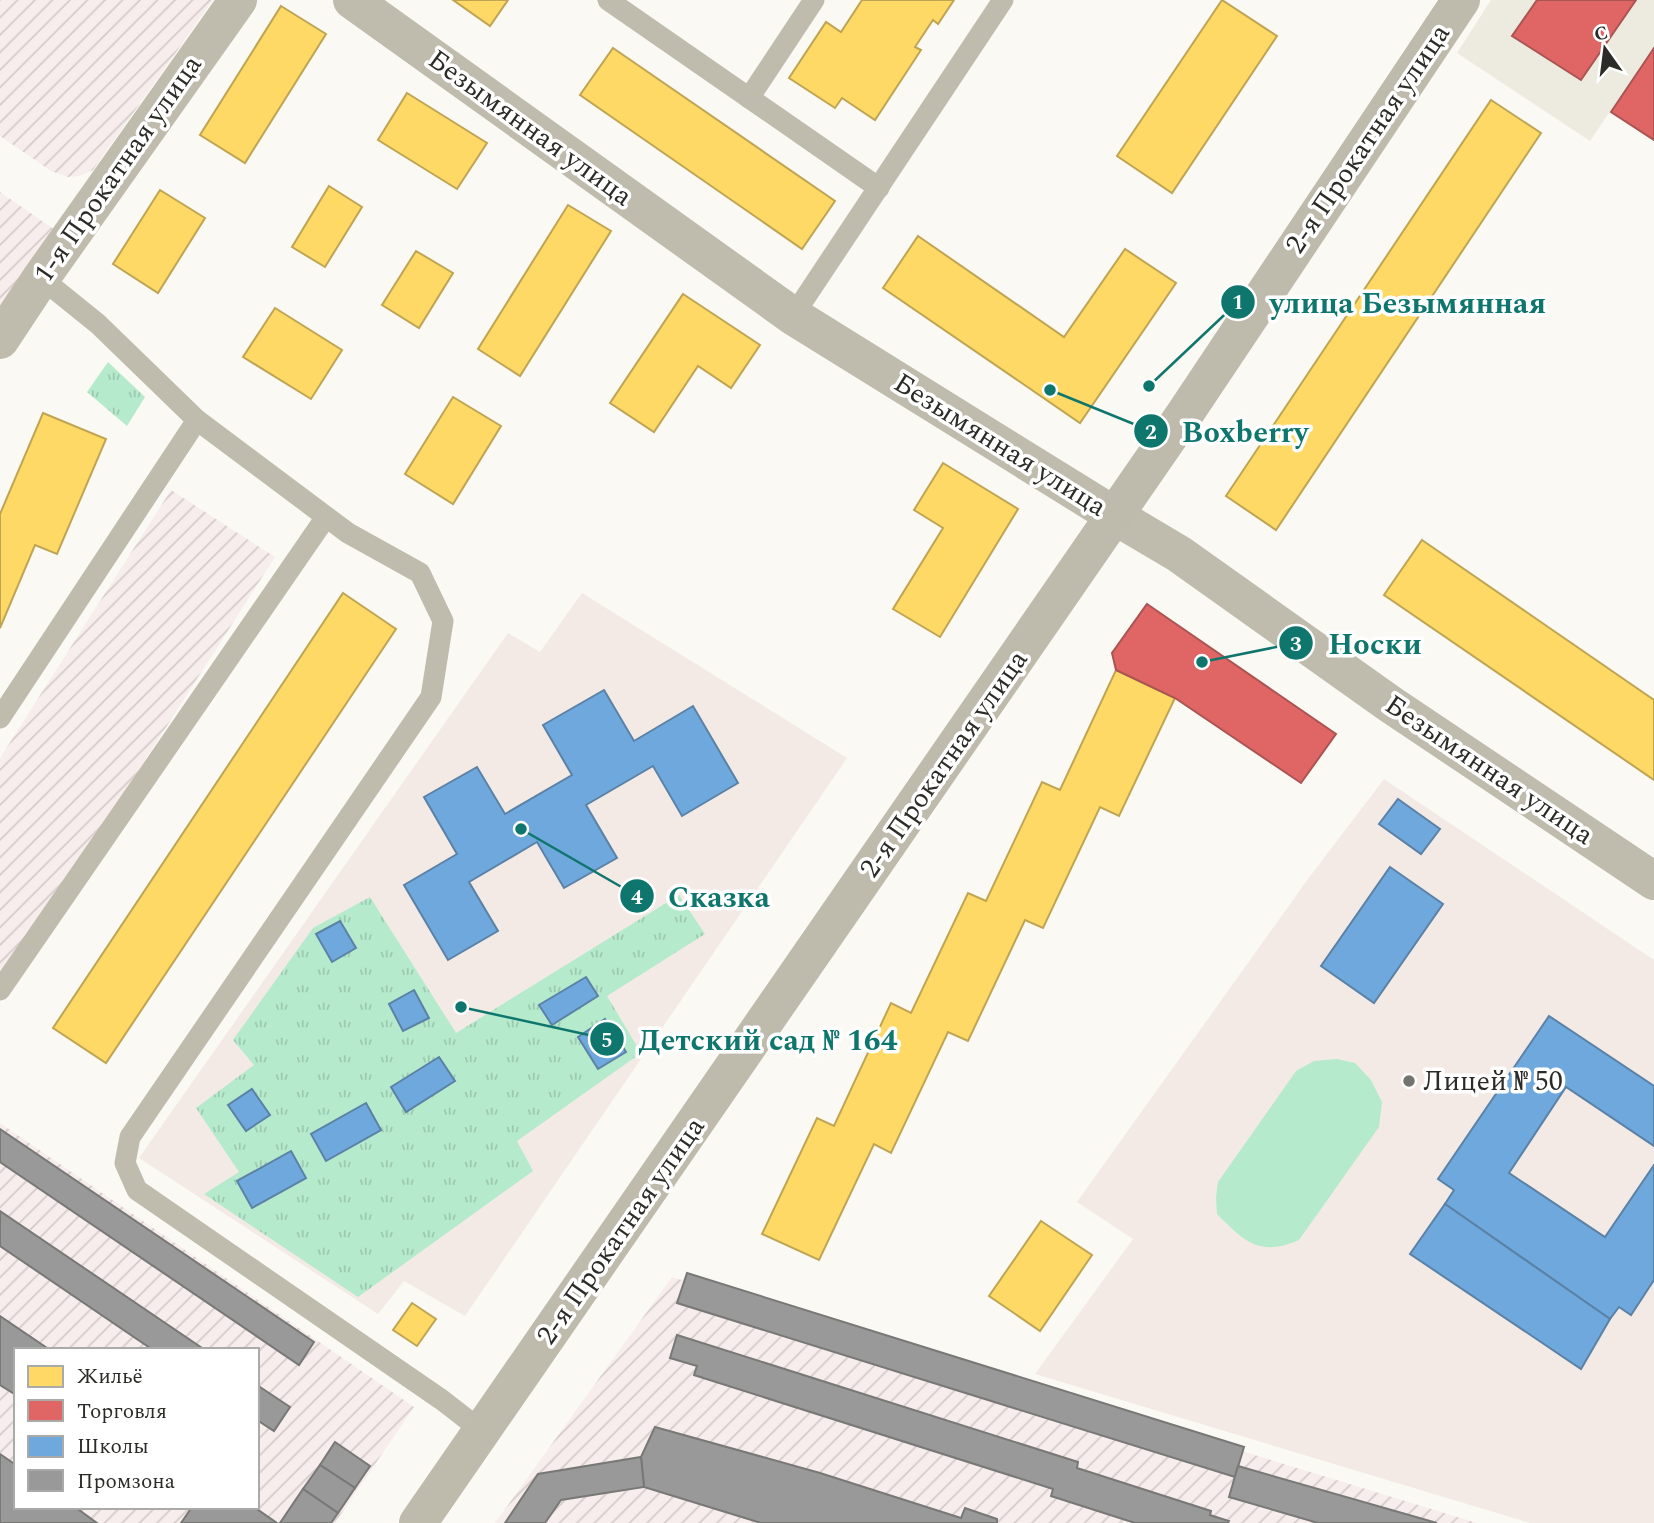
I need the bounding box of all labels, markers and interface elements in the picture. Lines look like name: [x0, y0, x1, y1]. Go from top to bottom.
north arrow: [1570, 14, 1640, 84]
street label: 2-я Прокатная улица: [1275, 15, 1461, 263]
text: С: [1591, 18, 1611, 50]
street label: Безымянная улица: [419, 39, 642, 217]
street label: 1-я Прокатная улица: [23, 46, 213, 292]
callout: улица Безымянная: [1221, 277, 1560, 328]
text: улица Безымянная: [1268, 281, 1546, 327]
text: 1: [1232, 287, 1244, 319]
street label: Безымянная улица: [885, 362, 1115, 528]
callout: Boxberry: [1133, 406, 1323, 457]
text: Boxberry: [1182, 410, 1310, 456]
text: 2: [1145, 417, 1157, 449]
callout: Носки: [1279, 618, 1435, 669]
text: Носки: [1328, 622, 1422, 668]
text: 3: [1290, 629, 1302, 661]
street label: 2-я Прокатная улица: [849, 641, 1039, 887]
street label: Безымянная улица: [1376, 684, 1603, 856]
callout: Сказка: [619, 871, 784, 922]
text: Сказка: [668, 875, 770, 921]
text: 4: [631, 882, 643, 914]
callout: Детский сад № 164: [590, 1014, 912, 1065]
text: Детский сад № 164: [639, 1018, 898, 1064]
text: 5: [601, 1025, 613, 1057]
place label: Лицей № 50: [1423, 1060, 1563, 1103]
marker: Лицей № 50: [1401, 1073, 1417, 1089]
street label: 2-я Прокатная улица: [526, 1108, 716, 1354]
legend: [14, 1348, 259, 1509]
text: Жильё: [77, 1361, 143, 1393]
text: Торговля: [77, 1396, 167, 1428]
text: Школы: [77, 1431, 149, 1463]
text: Промзона: [77, 1466, 176, 1498]

